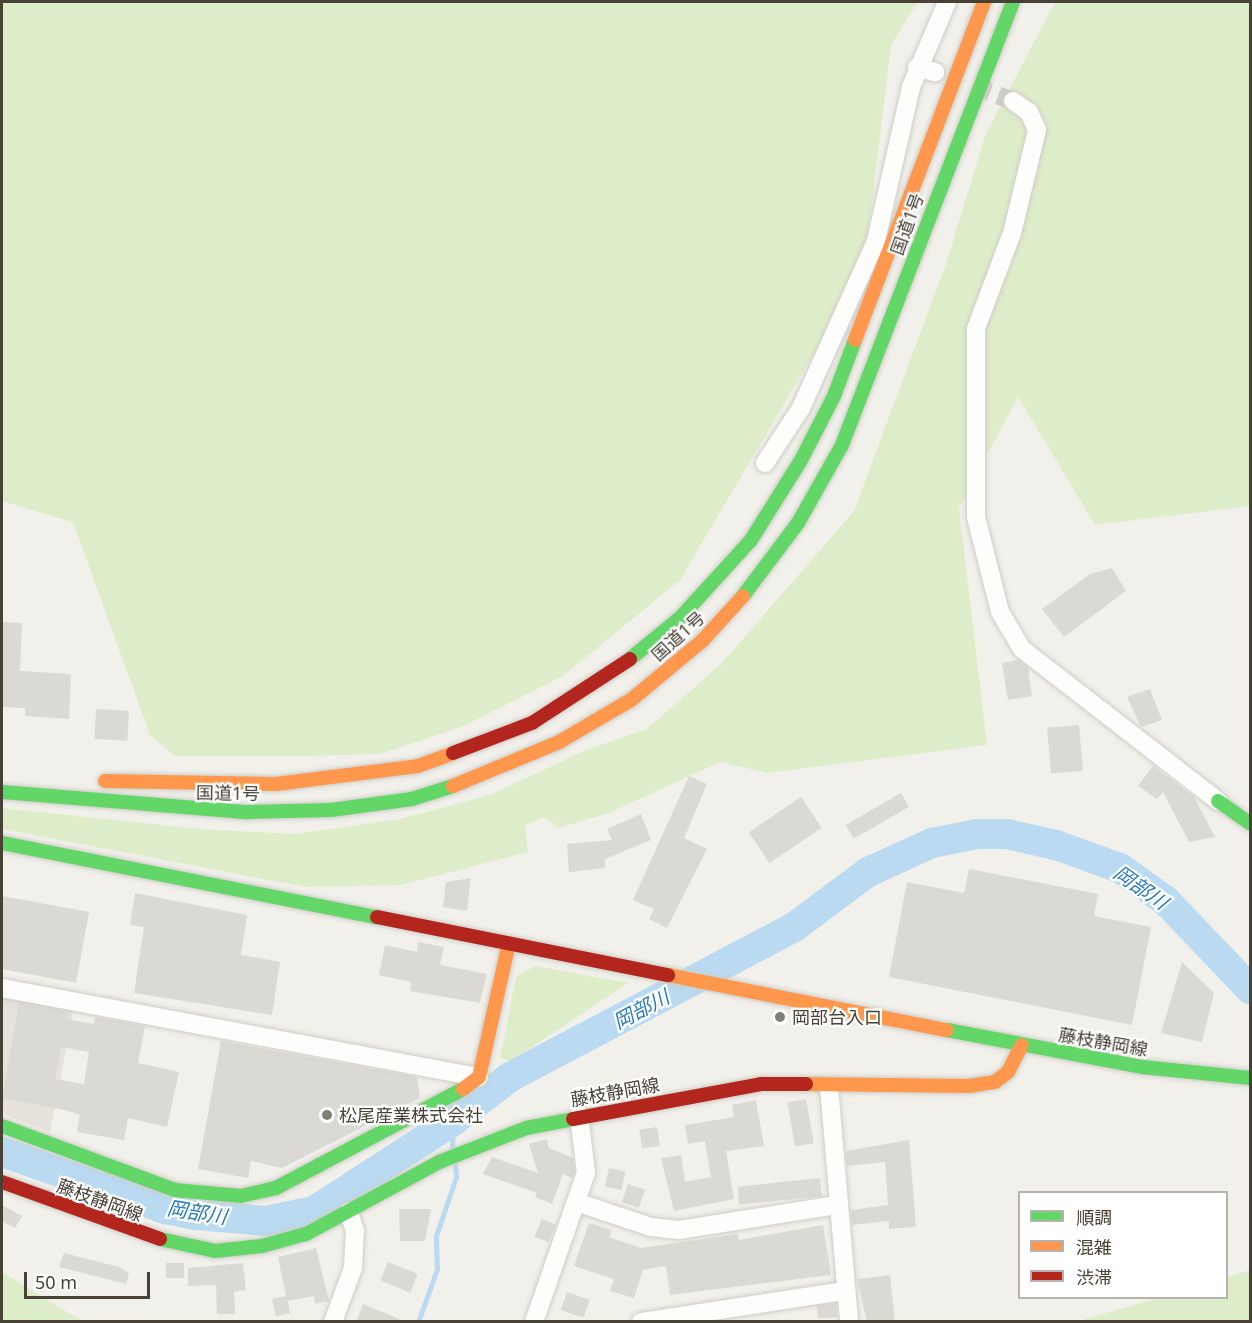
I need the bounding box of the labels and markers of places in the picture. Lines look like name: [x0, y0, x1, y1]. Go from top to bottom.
place label: 岡部台入口: [792, 1006, 882, 1028]
marker: 岡部台入口: [773, 1010, 787, 1024]
place label: 松尾産業株式会社: [339, 1104, 483, 1126]
marker: 松尾産業株式会社: [320, 1108, 334, 1122]

